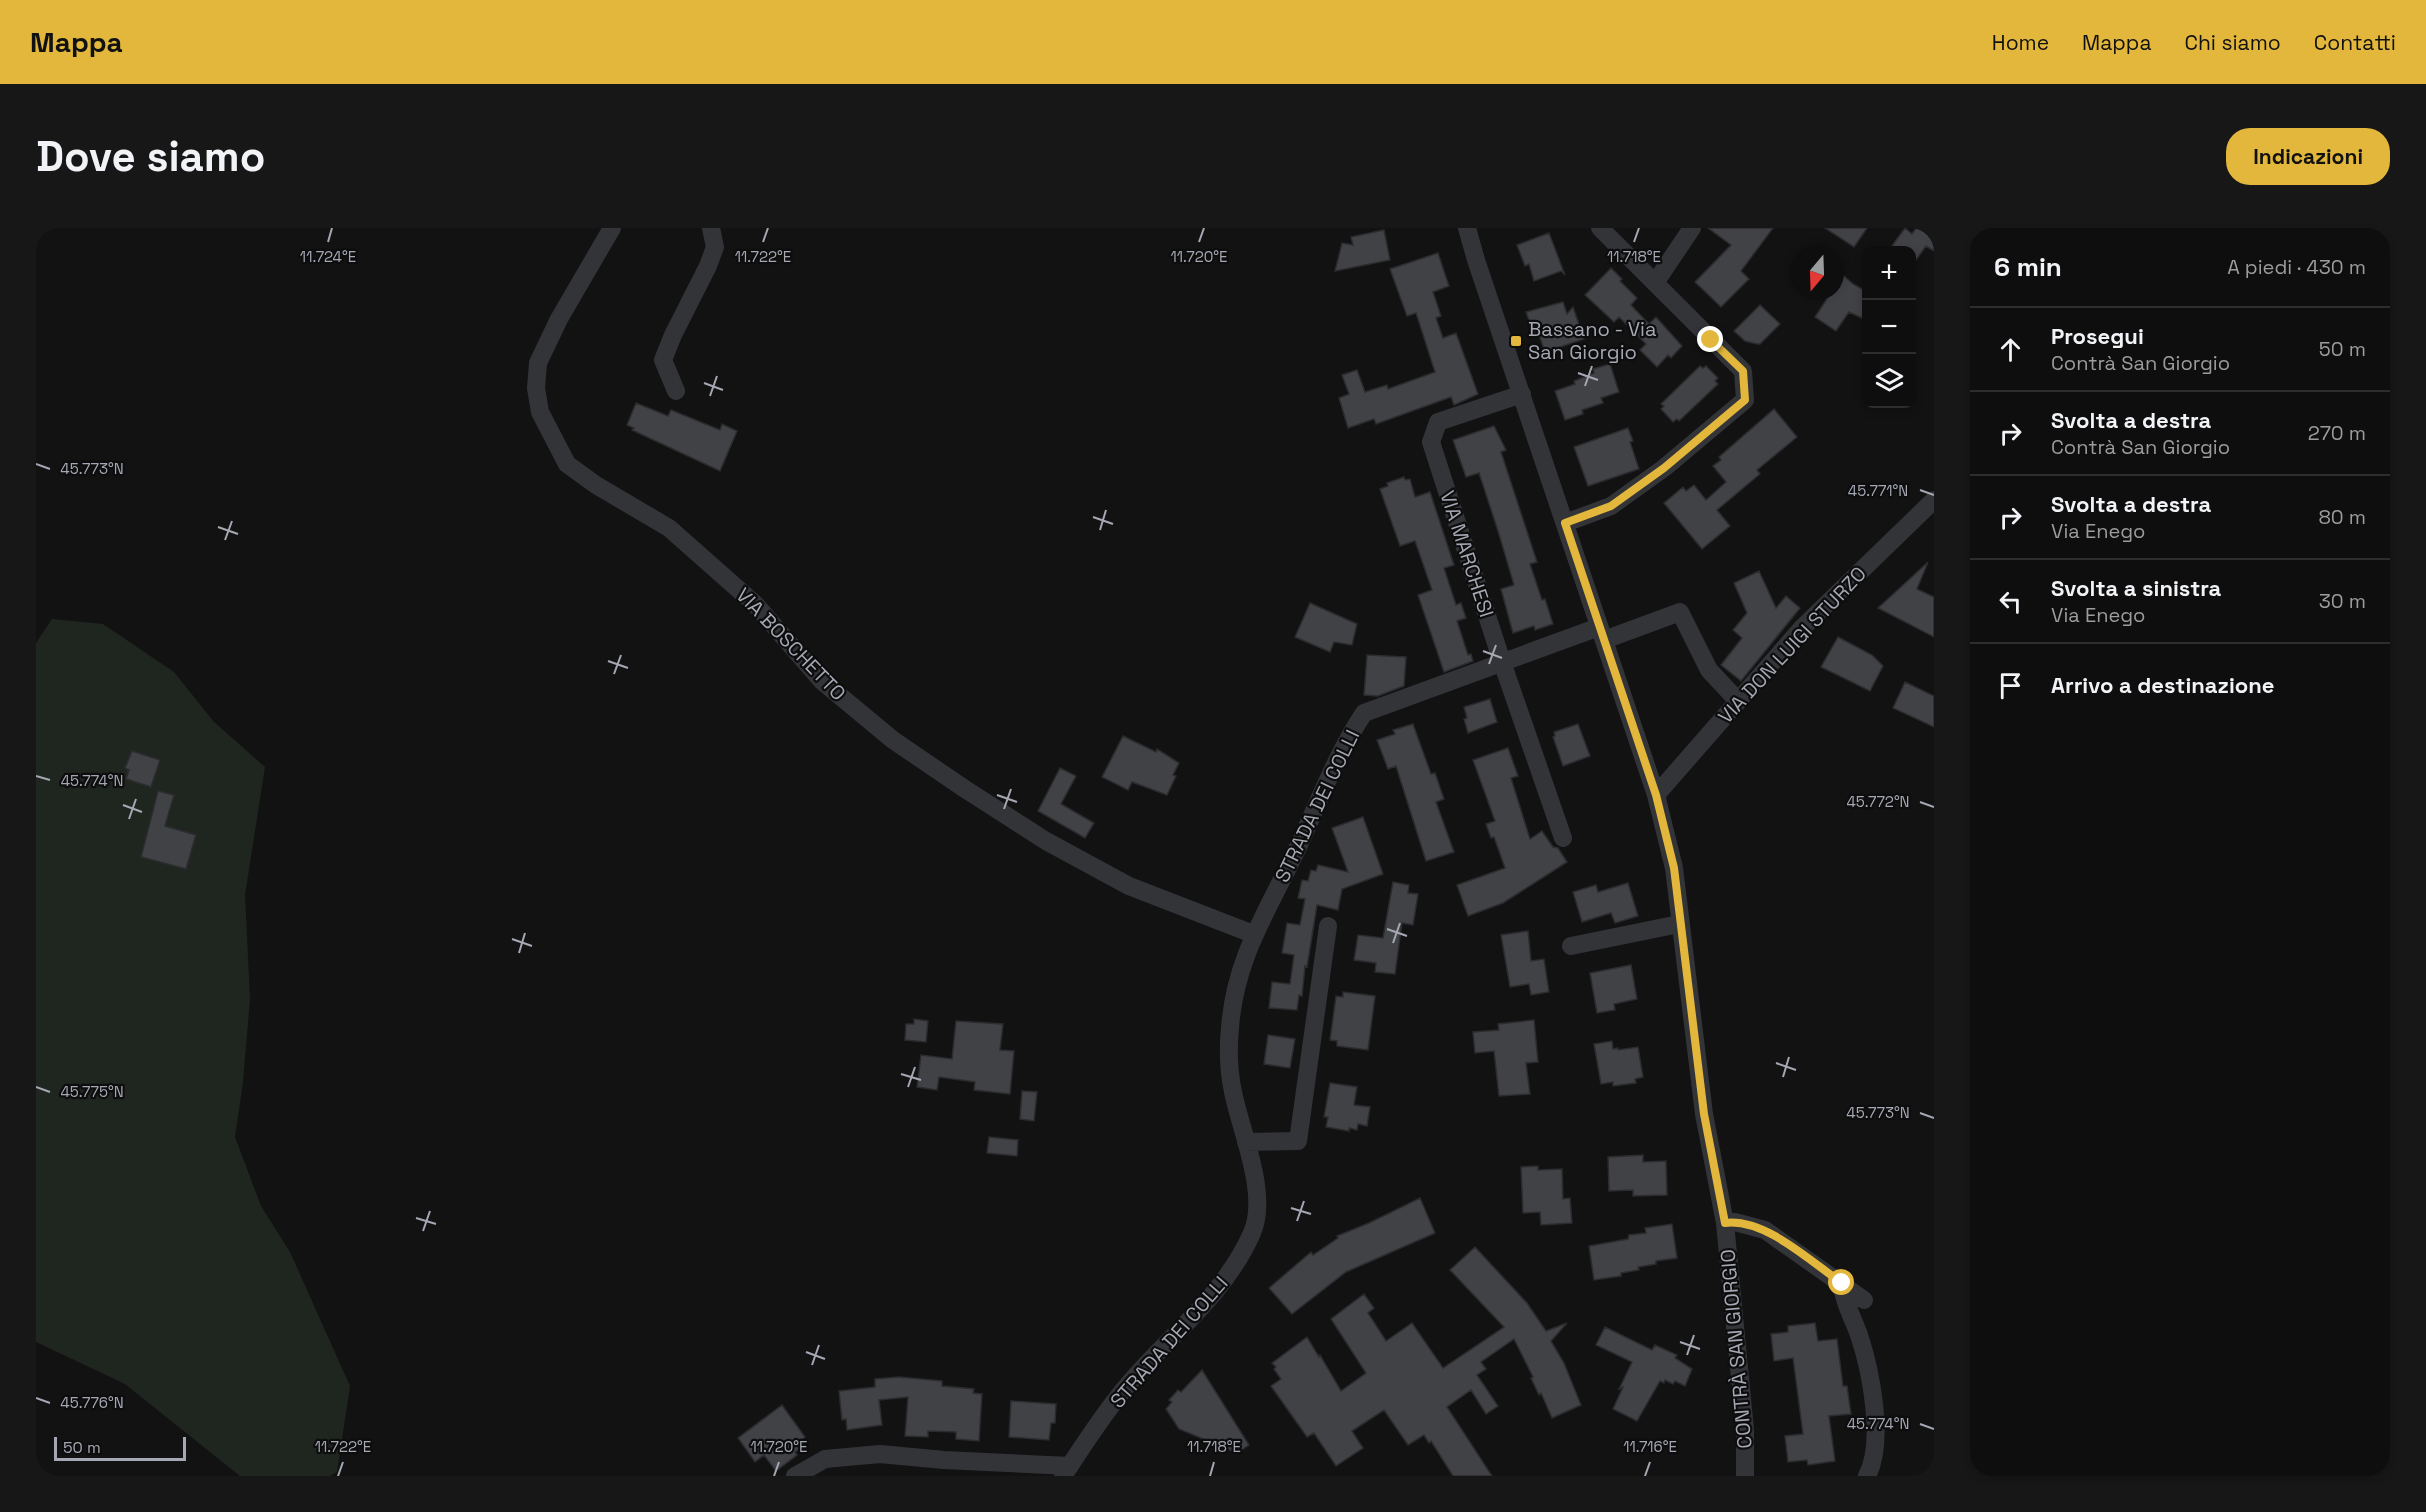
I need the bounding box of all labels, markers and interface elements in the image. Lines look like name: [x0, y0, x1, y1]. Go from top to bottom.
text: Mappa: [30, 24, 123, 60]
text: Home: [1992, 29, 2049, 56]
text: Mappa: [2082, 29, 2151, 56]
text: Chi siamo: [2184, 29, 2281, 56]
text: Contatti: [2314, 29, 2396, 56]
button: Indicazioni: [2226, 128, 2390, 185]
text: Dove siamo: [36, 130, 265, 183]
north arrow: [1790, 246, 1844, 300]
map controls: [1862, 246, 1916, 408]
button: +: [1862, 246, 1916, 300]
text: 11.724°E: [300, 247, 356, 266]
text: 11.722°E: [735, 247, 791, 266]
text: 11.720°E: [1171, 247, 1227, 266]
text: 11.718°E: [1607, 247, 1661, 266]
text: 6 min: [1994, 250, 2062, 284]
text: A piedi · 430 m: [2227, 254, 2366, 280]
button: −: [1862, 300, 1916, 354]
place label: Bassano - Via San Giorgio: [1528, 316, 1657, 365]
text: Prosegui: [2051, 322, 2144, 350]
route end: [1697, 326, 1723, 352]
icon: ahead: [1994, 333, 2027, 366]
marker: Bassano - Via San Giorgio: [1509, 334, 1523, 348]
text: 50 m: [2319, 336, 2366, 362]
text: Contrà San Giorgio: [2051, 350, 2230, 376]
button: layers: [1862, 354, 1916, 408]
text: Svolta a destra: [2051, 406, 2211, 434]
icon: right: [1994, 417, 2027, 450]
text: 270 m: [2308, 420, 2366, 446]
text: Contrà San Giorgio: [2051, 434, 2230, 460]
text: 45.773°N: [60, 459, 124, 478]
text: 45.771°N: [1848, 481, 1908, 500]
street label: VIA MARCHESI: [1434, 487, 1500, 621]
text: Svolta a destra: [2051, 490, 2211, 518]
icon: right: [1994, 501, 2027, 534]
text: 80 m: [2318, 504, 2366, 530]
text: Via Enego: [2051, 518, 2145, 544]
street label: VIA DON LUIGI STURZO: [1712, 561, 1872, 729]
text: Svolta a sinistra: [2051, 574, 2221, 602]
street label: VIA BOSCHETTO: [731, 582, 851, 706]
icon: left: [1994, 585, 2027, 618]
text: 30 m: [2319, 588, 2366, 614]
text: Via Enego: [2051, 602, 2145, 628]
icon: arrive: [1994, 669, 2027, 702]
text: Arrivo a destinazione: [2051, 671, 2274, 699]
street label: STRADA DEI COLLI: [1269, 725, 1365, 887]
text: 45.774°N: [61, 771, 123, 790]
text: 45.772°N: [1846, 792, 1910, 811]
text: 45.775°N: [60, 1082, 124, 1101]
text: 45.773°N: [1846, 1103, 1910, 1122]
street label: CONTRÀ SAN GIORGIO: [1714, 1248, 1758, 1450]
route start: [1828, 1269, 1854, 1295]
street label: STRADA DEI COLLI: [1105, 1271, 1233, 1413]
text: 45.776°N: [60, 1393, 124, 1412]
text: 45.774°N: [1847, 1414, 1909, 1433]
scale bar: [54, 1434, 186, 1462]
text: 50 m: [63, 1437, 101, 1458]
text: 11.722°E: [315, 1437, 371, 1456]
text: 11.720°E: [751, 1437, 807, 1456]
text: 11.718°E: [1187, 1437, 1241, 1456]
text: 11.716°E: [1623, 1437, 1677, 1456]

